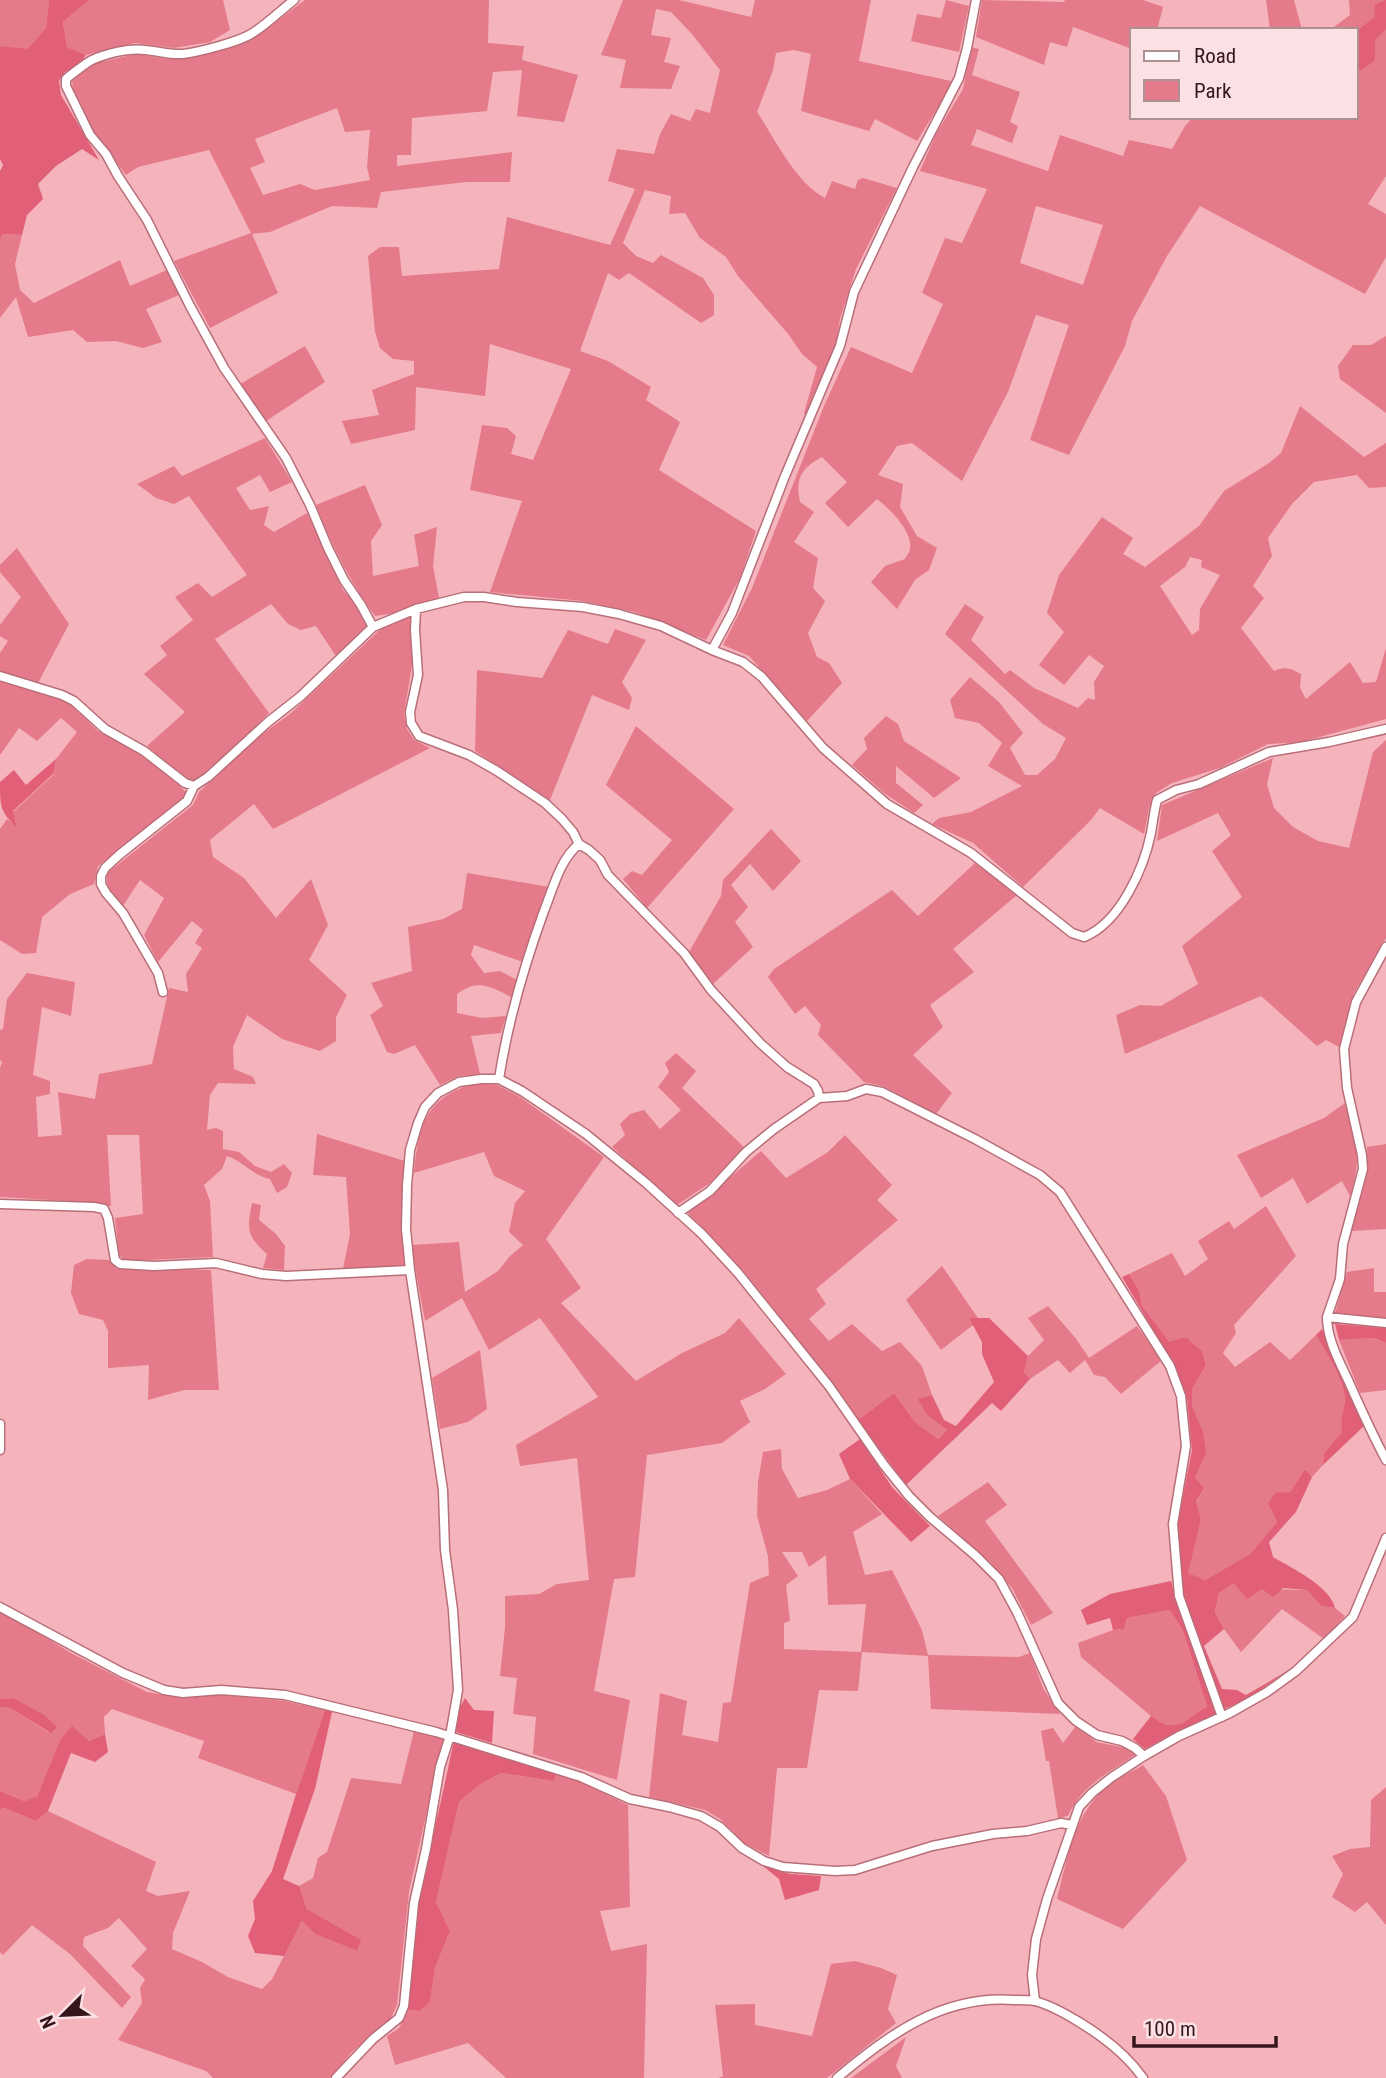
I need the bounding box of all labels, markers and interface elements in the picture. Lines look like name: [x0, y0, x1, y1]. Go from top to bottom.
legend: [1130, 28, 1358, 119]
text: Road: [1194, 44, 1236, 68]
text: Park: [1194, 79, 1232, 103]
north arrow: [28, 1980, 98, 2050]
scale bar: [1134, 2004, 1276, 2048]
text: N: [35, 2012, 61, 2032]
text: 100 m: [1144, 2017, 1196, 2041]

